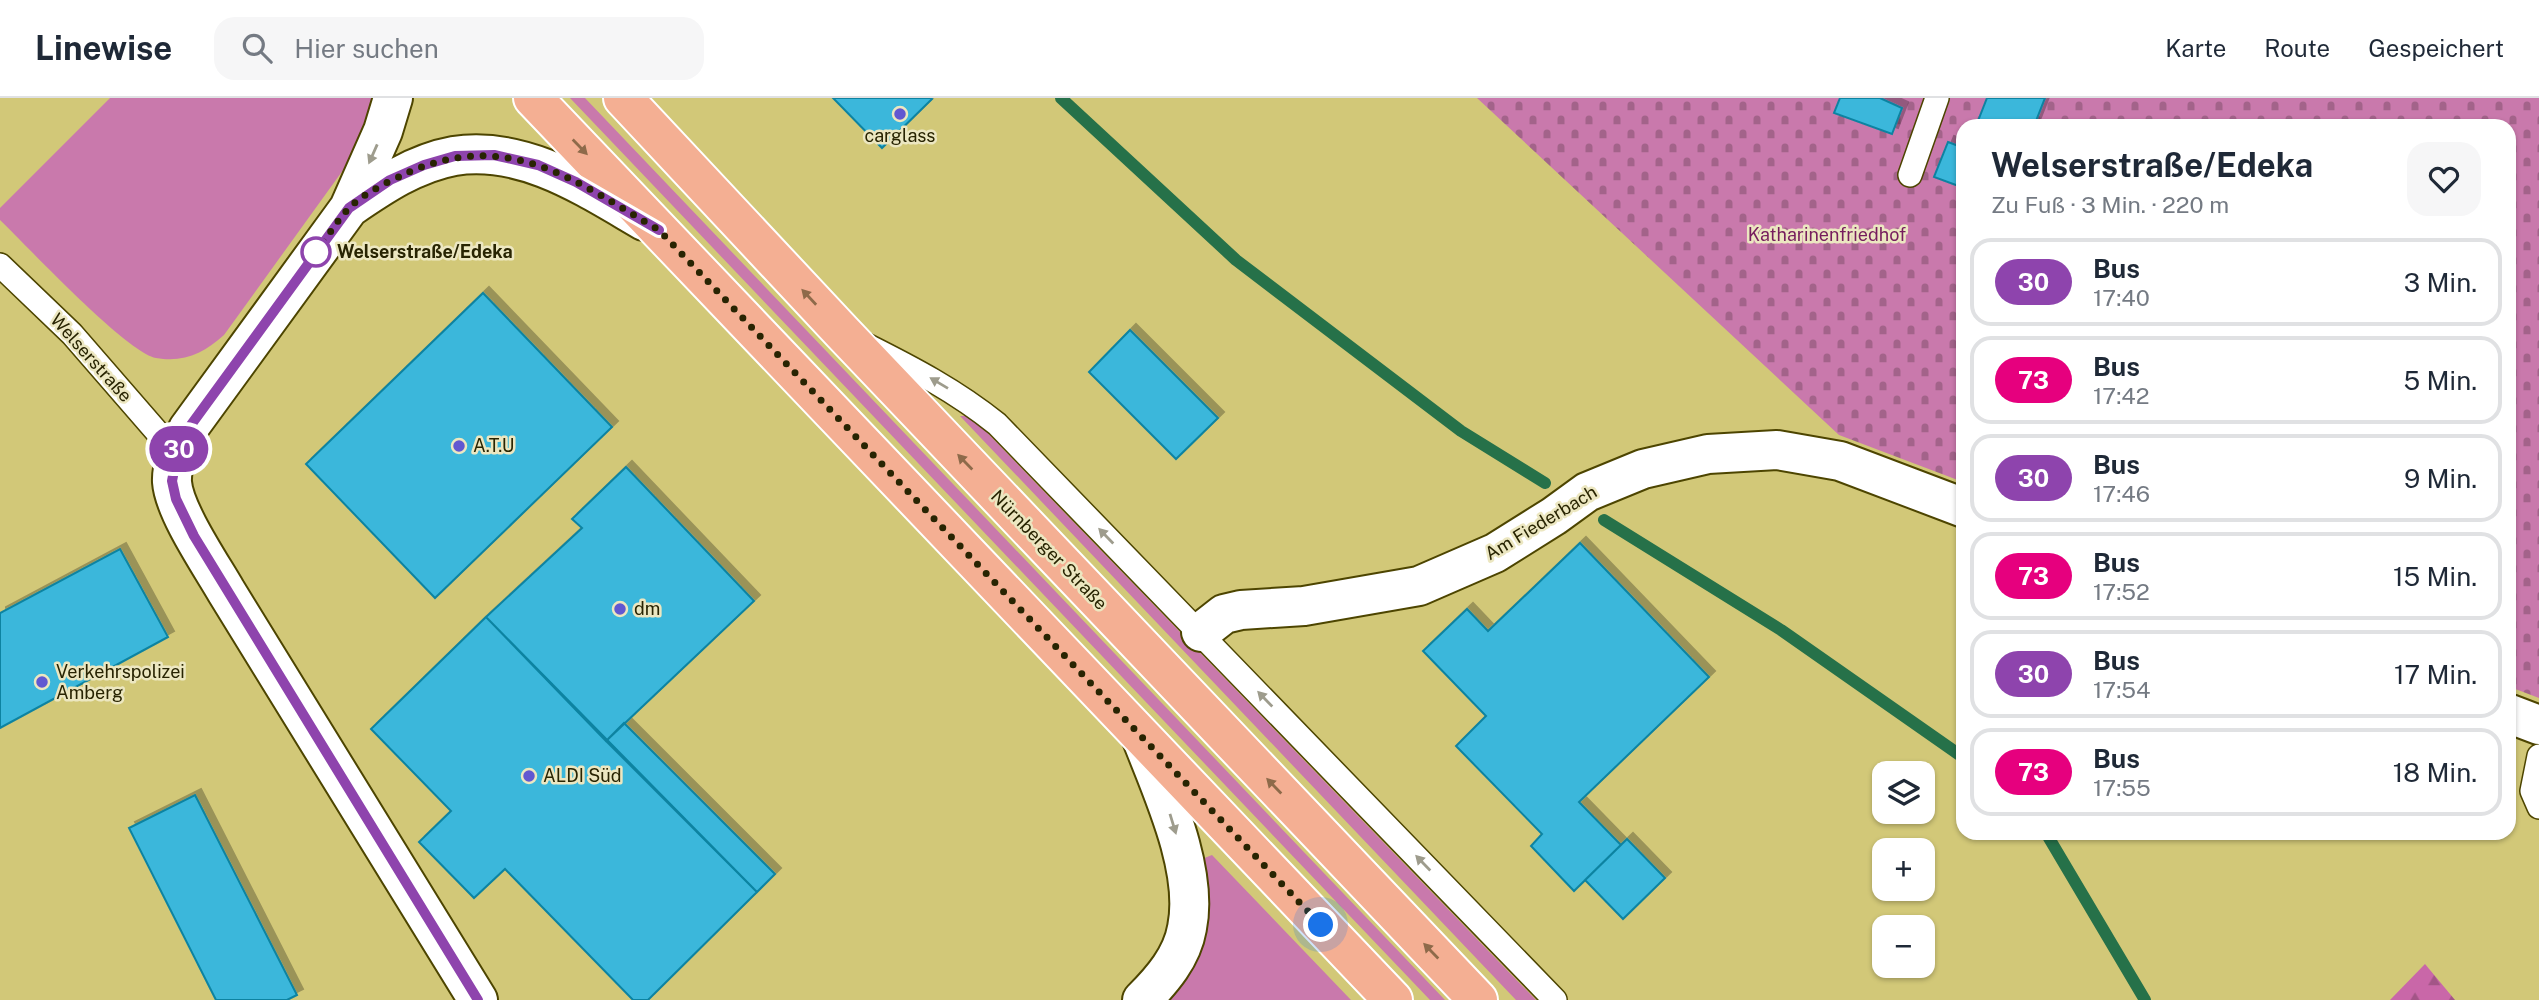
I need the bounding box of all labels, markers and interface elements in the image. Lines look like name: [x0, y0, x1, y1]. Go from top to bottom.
search box: [214, 17, 704, 80]
text: Linewise: [35, 29, 172, 67]
icon: search: [238, 29, 276, 67]
text: Hier suchen: [294, 33, 439, 64]
text: Karte: [2165, 34, 2226, 62]
text: Route: [2264, 34, 2330, 62]
text: Gespeichert: [2368, 34, 2504, 62]
marker: carglass: [892, 106, 908, 122]
place label: carglass: [865, 125, 935, 146]
one-way arrow: [571, 139, 588, 156]
button: heart: [2407, 142, 2481, 216]
one-way arrow: [367, 143, 378, 164]
text: Welserstraße/Edeka: [1991, 146, 2313, 184]
text: Zu Fuß · 3 Min. · 220 m: [1991, 191, 2229, 218]
park label: Katharinenfriedhof: [1748, 224, 1906, 245]
marker: Welserstraße/Edeka: [301, 237, 331, 267]
place label: Welserstraße/Edeka: [337, 241, 513, 262]
text: Bus: [2093, 253, 2140, 284]
text: 3 Min.: [2404, 267, 2477, 298]
text: 30: [2018, 268, 2049, 296]
text: 17:40: [2093, 284, 2150, 311]
one-way arrow: [801, 289, 817, 306]
street label: Welserstraße: [46, 309, 136, 406]
text: Bus: [2093, 351, 2140, 382]
text: 5 Min.: [2404, 365, 2477, 396]
text: 73: [2018, 366, 2049, 394]
one-way arrow: [930, 377, 949, 390]
text: 17:42: [2093, 382, 2149, 409]
line badge: 30: [148, 426, 210, 472]
text: 30: [163, 435, 195, 463]
place label: A.T.U: [473, 435, 514, 456]
marker: A.T.U: [451, 438, 467, 454]
text: Bus: [2093, 449, 2140, 480]
one-way arrow: [958, 454, 974, 471]
text: 9 Min.: [2404, 463, 2477, 494]
text: 30: [2018, 464, 2049, 492]
text: 17:46: [2093, 480, 2150, 507]
street label: Am Fiederbach: [1481, 481, 1600, 564]
street label: Nürnberger Straße: [987, 486, 1112, 614]
one-way arrow: [1099, 528, 1115, 545]
text: Bus: [2093, 547, 2140, 578]
text: 15 Min.: [2393, 561, 2477, 592]
text: 73: [2018, 562, 2049, 590]
text: 17:52: [2093, 578, 2150, 605]
place label: dm: [634, 598, 660, 619]
marker: dm: [612, 601, 628, 617]
text: Bus: [2093, 645, 2140, 676]
text: 17 Min.: [2394, 659, 2477, 690]
text: 30: [2018, 660, 2049, 688]
place label: Verkehrspolizei Amberg: [56, 661, 185, 703]
marker: Verkehrspolizei Amberg: [34, 674, 50, 690]
text: 17:54: [2093, 676, 2151, 703]
one-way arrow: [1258, 691, 1274, 708]
text: Bus: [2093, 743, 2140, 774]
text: 18 Min.: [2393, 757, 2477, 788]
text: 73: [2018, 758, 2049, 786]
map controls: [1872, 761, 1935, 978]
button: layers: [1872, 761, 1935, 824]
place label: ALDI Süd: [543, 765, 621, 786]
marker: ALDI Süd: [521, 768, 537, 784]
text: 17:55: [2093, 774, 2151, 801]
one-way arrow: [1266, 777, 1282, 795]
one-way arrow: [1169, 814, 1179, 835]
button: +: [1872, 838, 1935, 901]
one-way arrow: [1415, 854, 1432, 871]
your location: [1303, 907, 1338, 942]
button: −: [1872, 915, 1935, 978]
one-way arrow: [1424, 943, 1440, 960]

